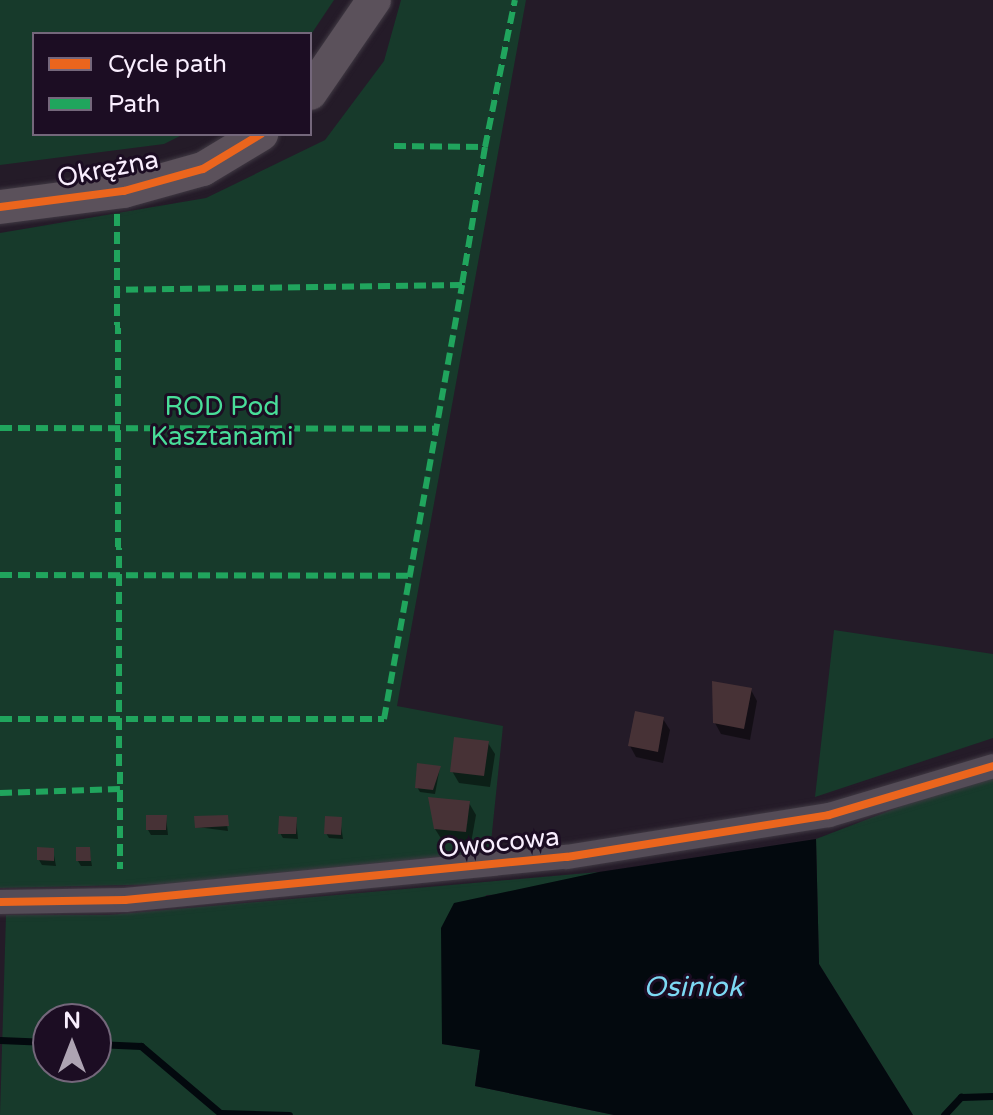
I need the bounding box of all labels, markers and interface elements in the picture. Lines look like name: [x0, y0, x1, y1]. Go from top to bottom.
legend: [32, 32, 312, 136]
text: Cycle path: [108, 50, 227, 79]
text: Path: [108, 90, 161, 119]
street label: Okrężna: [55, 144, 161, 194]
park label: ROD Pod Kasztanami: [151, 391, 293, 452]
street label: Owocowa: [437, 821, 561, 865]
water label: Osiniok: [643, 970, 743, 1004]
north arrow: [32, 1003, 112, 1083]
text: N: [63, 1008, 81, 1034]

